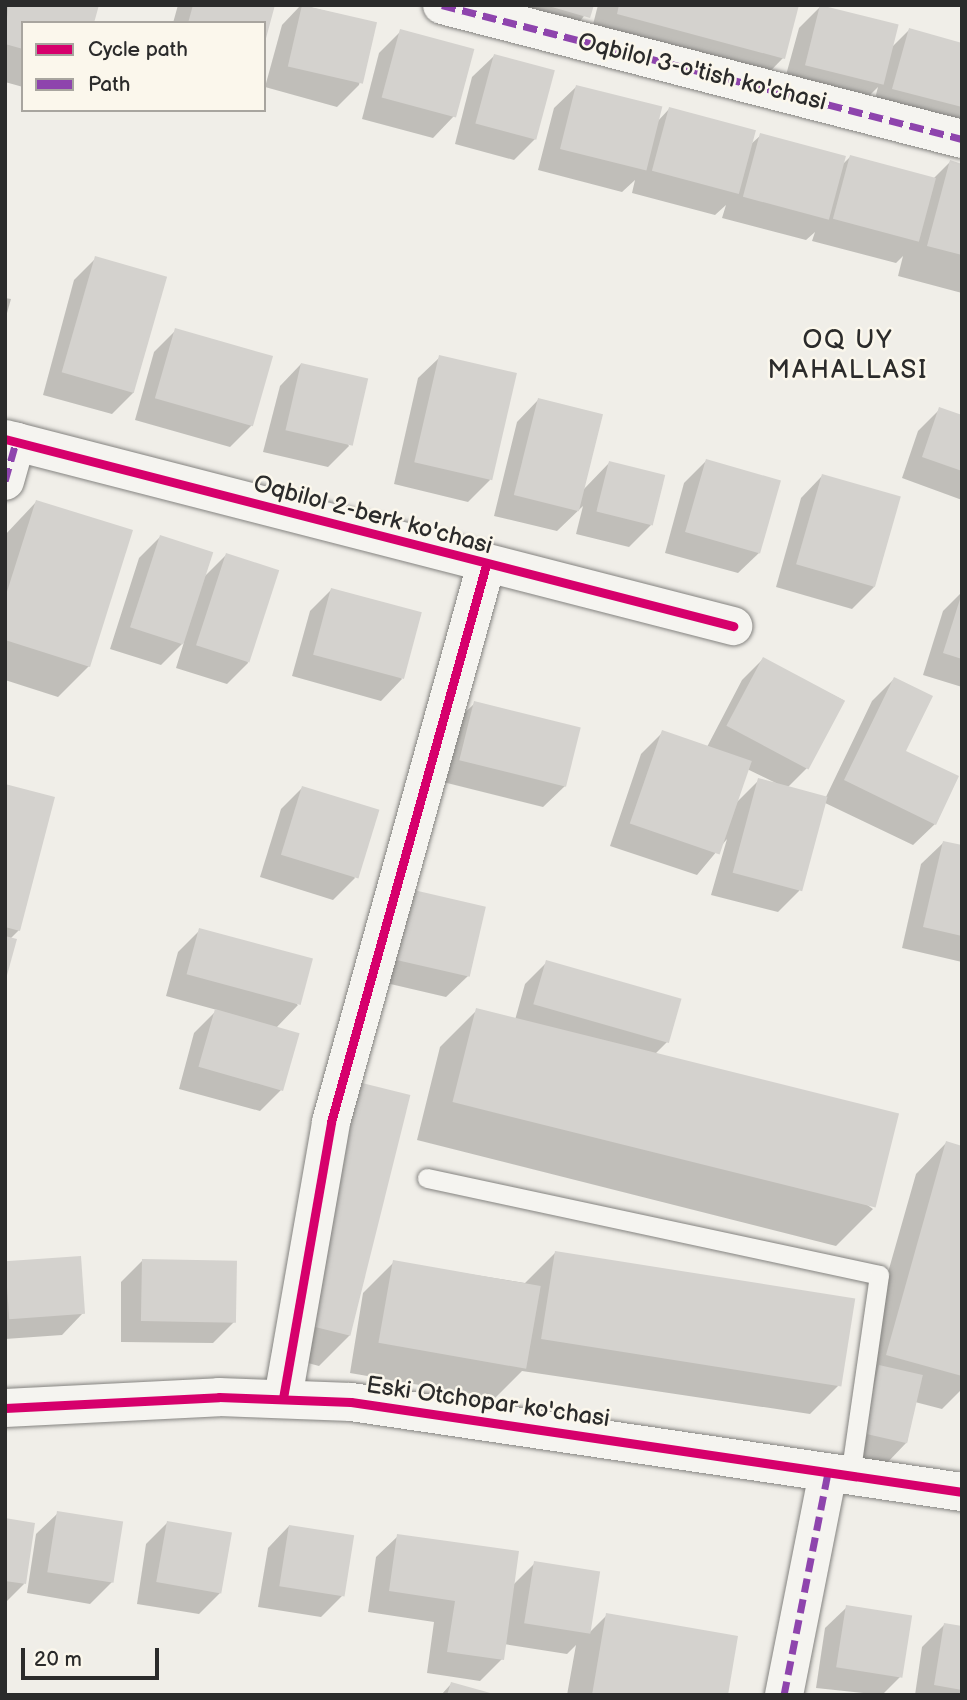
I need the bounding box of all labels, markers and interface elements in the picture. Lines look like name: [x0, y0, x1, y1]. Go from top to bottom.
legend: [21, 21, 266, 112]
street label: Oqbilol 3-o'tish ko'chasi: [575, 27, 829, 117]
text: Cycle path: [88, 37, 188, 62]
text: Path: [88, 72, 130, 97]
district label: OQ UY MAHALLASI: [769, 325, 927, 386]
street label: Oqbilol 2-berk ko'chasi: [250, 469, 496, 561]
street label: Eski Otchopar ko'chasi: [364, 1371, 612, 1433]
scale bar: [24, 1634, 163, 1678]
text: 20 m: [34, 1647, 82, 1672]

